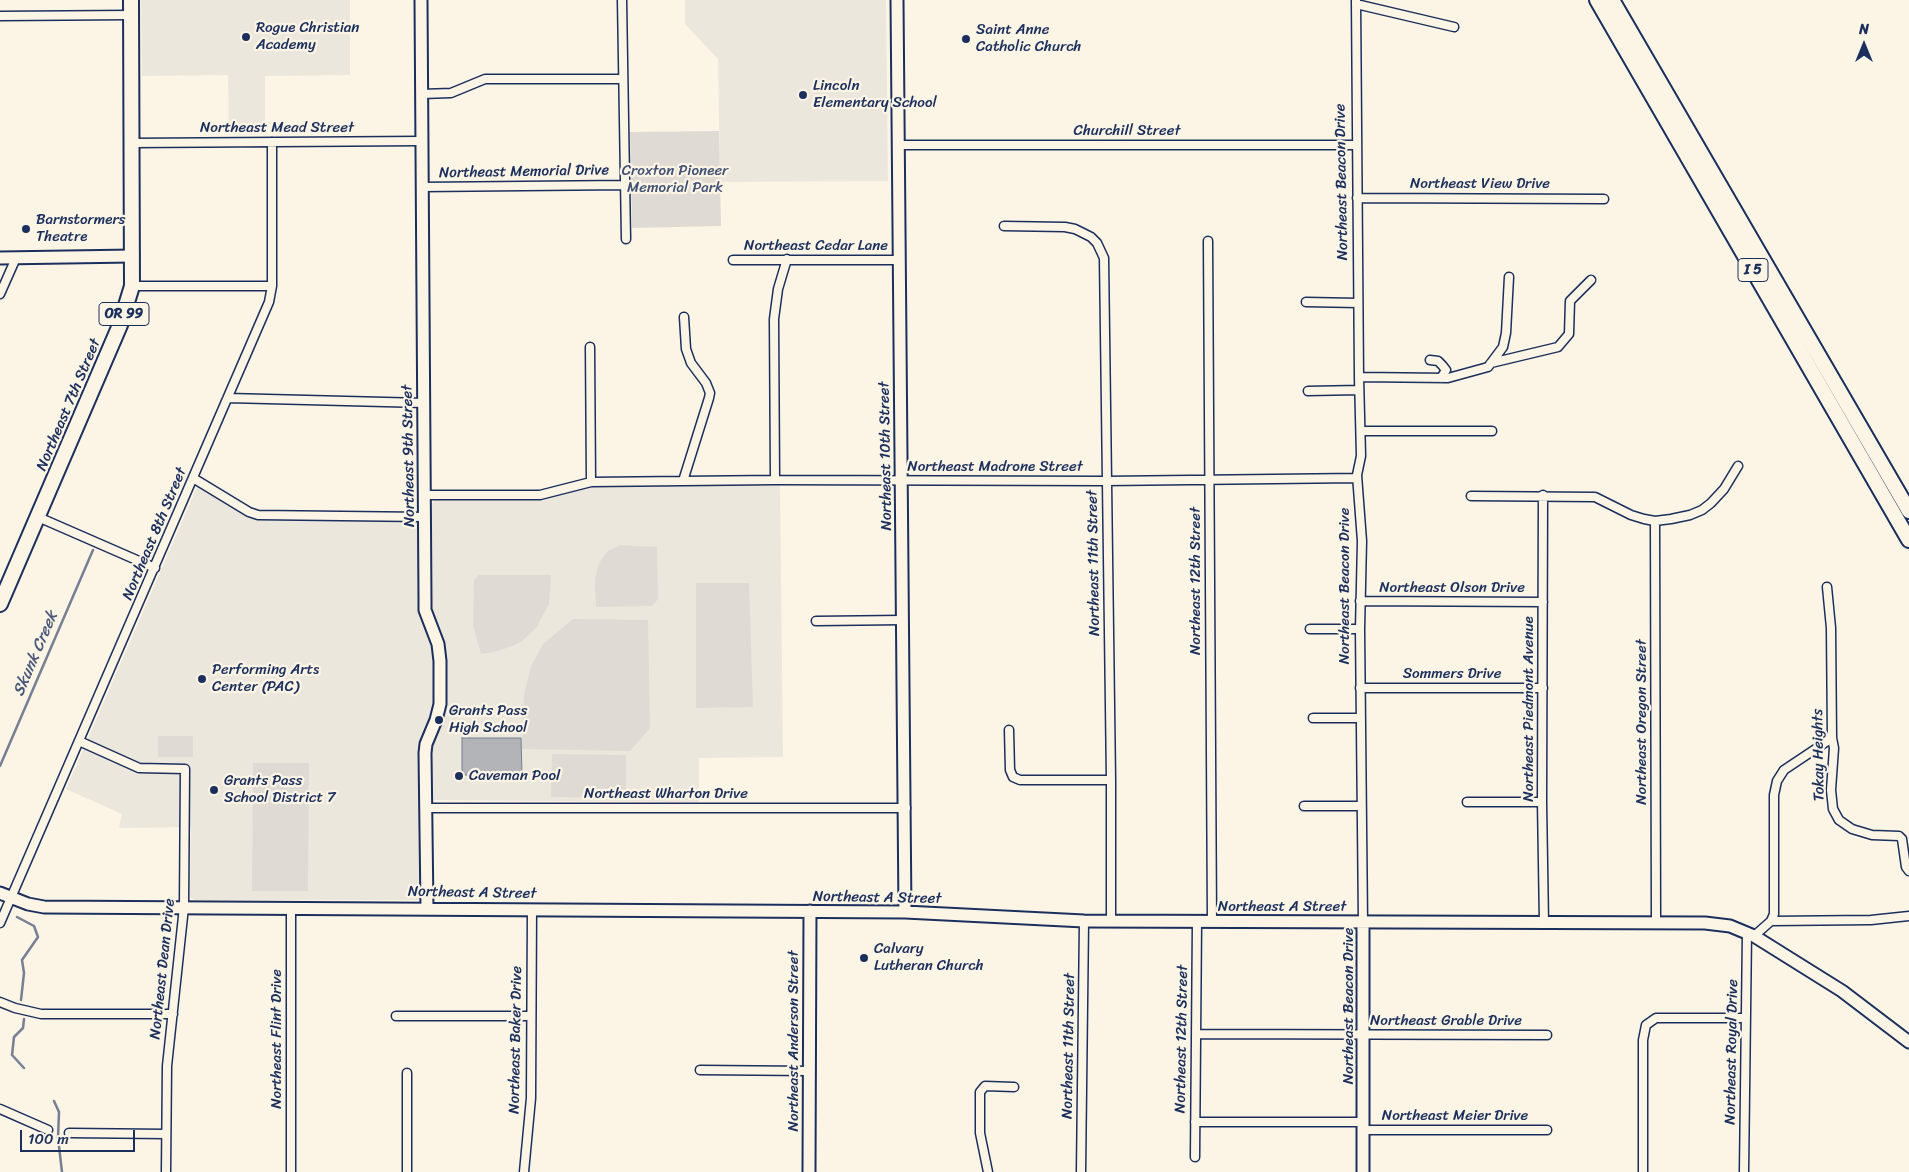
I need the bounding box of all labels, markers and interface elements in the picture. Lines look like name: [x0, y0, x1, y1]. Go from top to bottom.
text: N: [1859, 17, 1869, 42]
place label: Rogue Christian Academy: [256, 19, 359, 54]
north arrow: [1839, 20, 1889, 70]
place label: Saint Anne Catholic Church: [976, 21, 1081, 56]
marker: Rogue Christian Academy: [240, 31, 252, 43]
marker: Saint Anne Catholic Church: [960, 33, 972, 45]
place label: Lincoln Elementary School: [813, 77, 937, 112]
marker: Lincoln Elementary School: [797, 89, 809, 101]
street label: Northeast Beacon Drive: [1332, 103, 1352, 261]
street label: Northeast Mead Street: [200, 119, 354, 137]
street label: Churchill Street: [1074, 122, 1180, 140]
street label: Northeast Memorial Drive: [439, 162, 609, 182]
park label: Croxton Pioneer Memorial Park: [622, 162, 728, 197]
street label: Northeast View Drive: [1410, 175, 1550, 193]
place label: Barnstormers Theatre: [36, 211, 126, 246]
marker: Barnstormers Theatre: [20, 223, 32, 235]
street label: Northeast Cedar Lane: [744, 237, 888, 255]
road number: I 5: [1738, 258, 1768, 282]
road number: OR 99: [99, 302, 149, 326]
street label: Northeast 7th Street: [33, 336, 105, 474]
street label: Northeast 10th Street: [876, 381, 896, 531]
street label: Northeast 9th Street: [399, 385, 419, 527]
street label: Northeast Madrone Street: [907, 458, 1083, 476]
street label: Northeast 8th Street: [119, 465, 191, 603]
street label: Northeast 11th Street: [1084, 490, 1104, 636]
street label: Northeast 12th Street: [1187, 507, 1205, 655]
street label: Northeast Beacon Drive: [1336, 508, 1354, 664]
street label: Northeast Olson Drive: [1379, 579, 1525, 597]
water label: Skunk Creek: [10, 609, 62, 699]
street label: Northeast Piedmont Avenue: [1520, 616, 1538, 802]
street label: Northeast Oregon Street: [1633, 639, 1651, 805]
place label: Performing Arts Center (PAC): [212, 661, 319, 696]
street label: Sommers Drive: [1403, 665, 1501, 683]
marker: Performing Arts Center (PAC): [196, 673, 208, 685]
place label: Grants Pass High School: [449, 702, 527, 737]
street label: Tokay Heights: [1809, 709, 1829, 801]
marker: Grants Pass High School: [433, 714, 445, 726]
place label: Caveman Pool: [469, 767, 560, 785]
marker: Caveman Pool: [453, 770, 465, 782]
place label: Grants Pass School District 7: [224, 772, 336, 807]
marker: Grants Pass School District 7: [208, 784, 220, 796]
street label: Northeast Wharton Drive: [584, 785, 748, 803]
street label: Northeast A Street: [408, 883, 536, 903]
street label: Northeast A Street: [813, 888, 941, 908]
street label: Northeast Dean Drive: [147, 898, 179, 1040]
street label: Northeast A Street: [1218, 898, 1346, 916]
street label: Northeast Beacon Drive: [1340, 928, 1358, 1084]
place label: Calvary Lutheran Church: [874, 940, 984, 975]
street label: Northeast Anderson Street: [785, 951, 803, 1131]
marker: Calvary Lutheran Church: [858, 952, 870, 964]
street label: Northeast 12th Street: [1172, 965, 1192, 1113]
street label: Northeast Baker Drive: [506, 966, 526, 1114]
street label: Northeast Flint Drive: [268, 969, 286, 1109]
street label: Northeast 11th Street: [1059, 973, 1079, 1119]
street label: Northeast Royal Drive: [1722, 979, 1742, 1125]
street label: Northeast Grable Drive: [1370, 1012, 1522, 1030]
street label: Northeast Meier Drive: [1382, 1107, 1528, 1125]
scale bar: [22, 1120, 138, 1152]
text: 100 m: [28, 1126, 69, 1152]

